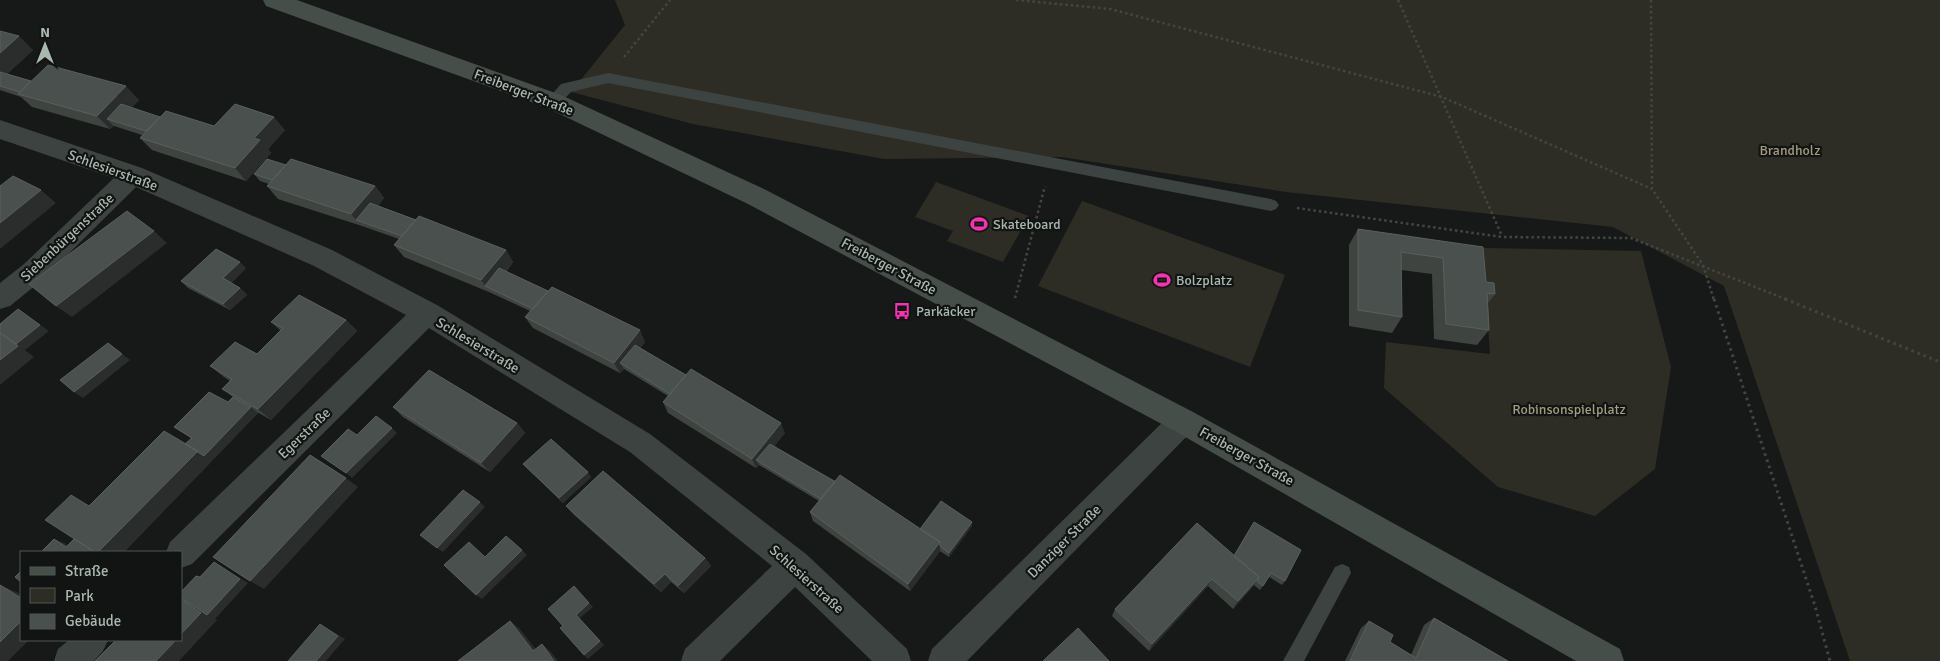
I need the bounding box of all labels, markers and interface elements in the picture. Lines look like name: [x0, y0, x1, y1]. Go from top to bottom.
north arrow: [20, 20, 70, 70]
text: N: [40, 24, 50, 41]
street label: Freiberger Straße: [472, 66, 576, 119]
park label: Brandholz: [1760, 142, 1820, 159]
street label: Schlesierstraße: [66, 146, 160, 195]
street label: Siebenbürgenstraße: [17, 190, 118, 285]
sports icon: Skateboard: [969, 214, 989, 234]
place label: Skateboard: [993, 216, 1061, 233]
street label: Freiberger Straße: [838, 234, 939, 299]
sports icon: Bolzplatz: [1152, 270, 1172, 290]
place label: Bolzplatz: [1176, 272, 1232, 289]
bus stop icon: Parkäcker: [892, 301, 912, 321]
place label: Parkäcker: [916, 303, 976, 320]
street label: Schlesierstraße: [433, 314, 522, 377]
park label: Robinsonspielplatz: [1512, 401, 1626, 418]
street label: Egerstraße: [275, 404, 334, 462]
street label: Freiberger Straße: [1197, 423, 1297, 489]
street label: Danziger Straße: [1024, 501, 1105, 582]
street label: Schlesierstraße: [766, 542, 847, 617]
legend: [20, 551, 182, 641]
text: Straße: [65, 562, 109, 580]
text: Park: [65, 587, 94, 605]
text: Gebäude: [65, 612, 121, 630]

